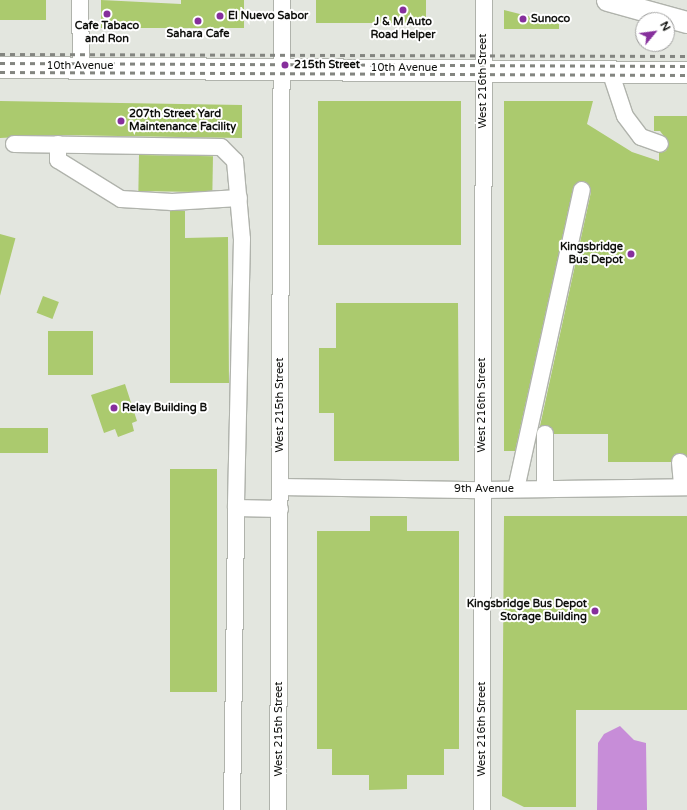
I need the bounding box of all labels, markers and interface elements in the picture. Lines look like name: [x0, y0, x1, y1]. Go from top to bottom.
marker: J & M Auto Road Helper: [398, 5, 408, 15]
marker: Cafe Tabaco and Ron: [102, 9, 112, 19]
place label: El Nuevo Sabor: [228, 9, 308, 23]
marker: El Nuevo Sabor: [215, 11, 225, 21]
place label: Sunoco: [531, 12, 570, 26]
north arrow: [635, 12, 675, 52]
marker: Sunoco: [518, 14, 528, 24]
marker: Sahara Cafe: [193, 16, 203, 26]
place label: J & M Auto Road Helper: [371, 16, 435, 42]
text: N: [657, 19, 673, 33]
place label: Cafe Tabaco and Ron: [75, 20, 139, 46]
place label: Sahara Cafe: [167, 27, 229, 41]
street label: West 216th Street: [476, 33, 490, 129]
place label: 215th Street: [294, 58, 360, 72]
street label: 10th Avenue: [47, 59, 113, 73]
marker: 215th Street: [279, 59, 291, 71]
street label: 10th Avenue: [371, 61, 437, 75]
place label: 207th Street Yard Maintenance Facility: [129, 108, 236, 134]
marker: 207th Street Yard Maintenance Facility: [116, 116, 126, 126]
place label: Kingsbridge Bus Depot: [560, 241, 623, 267]
marker: Kingsbridge Bus Depot: [626, 249, 636, 259]
street label: West 215th Street: [273, 357, 287, 453]
street label: West 216th Street: [475, 357, 489, 453]
place label: Relay Building B: [122, 401, 207, 415]
marker: Relay Building B: [109, 403, 119, 413]
street label: 9th Avenue: [454, 482, 514, 496]
place label: Kingsbridge Bus Depot Storage Building: [467, 598, 587, 624]
marker: Kingsbridge Bus Depot Storage Building: [590, 606, 600, 616]
street label: West 215th Street: [272, 681, 286, 777]
street label: West 216th Street: [475, 681, 489, 777]

